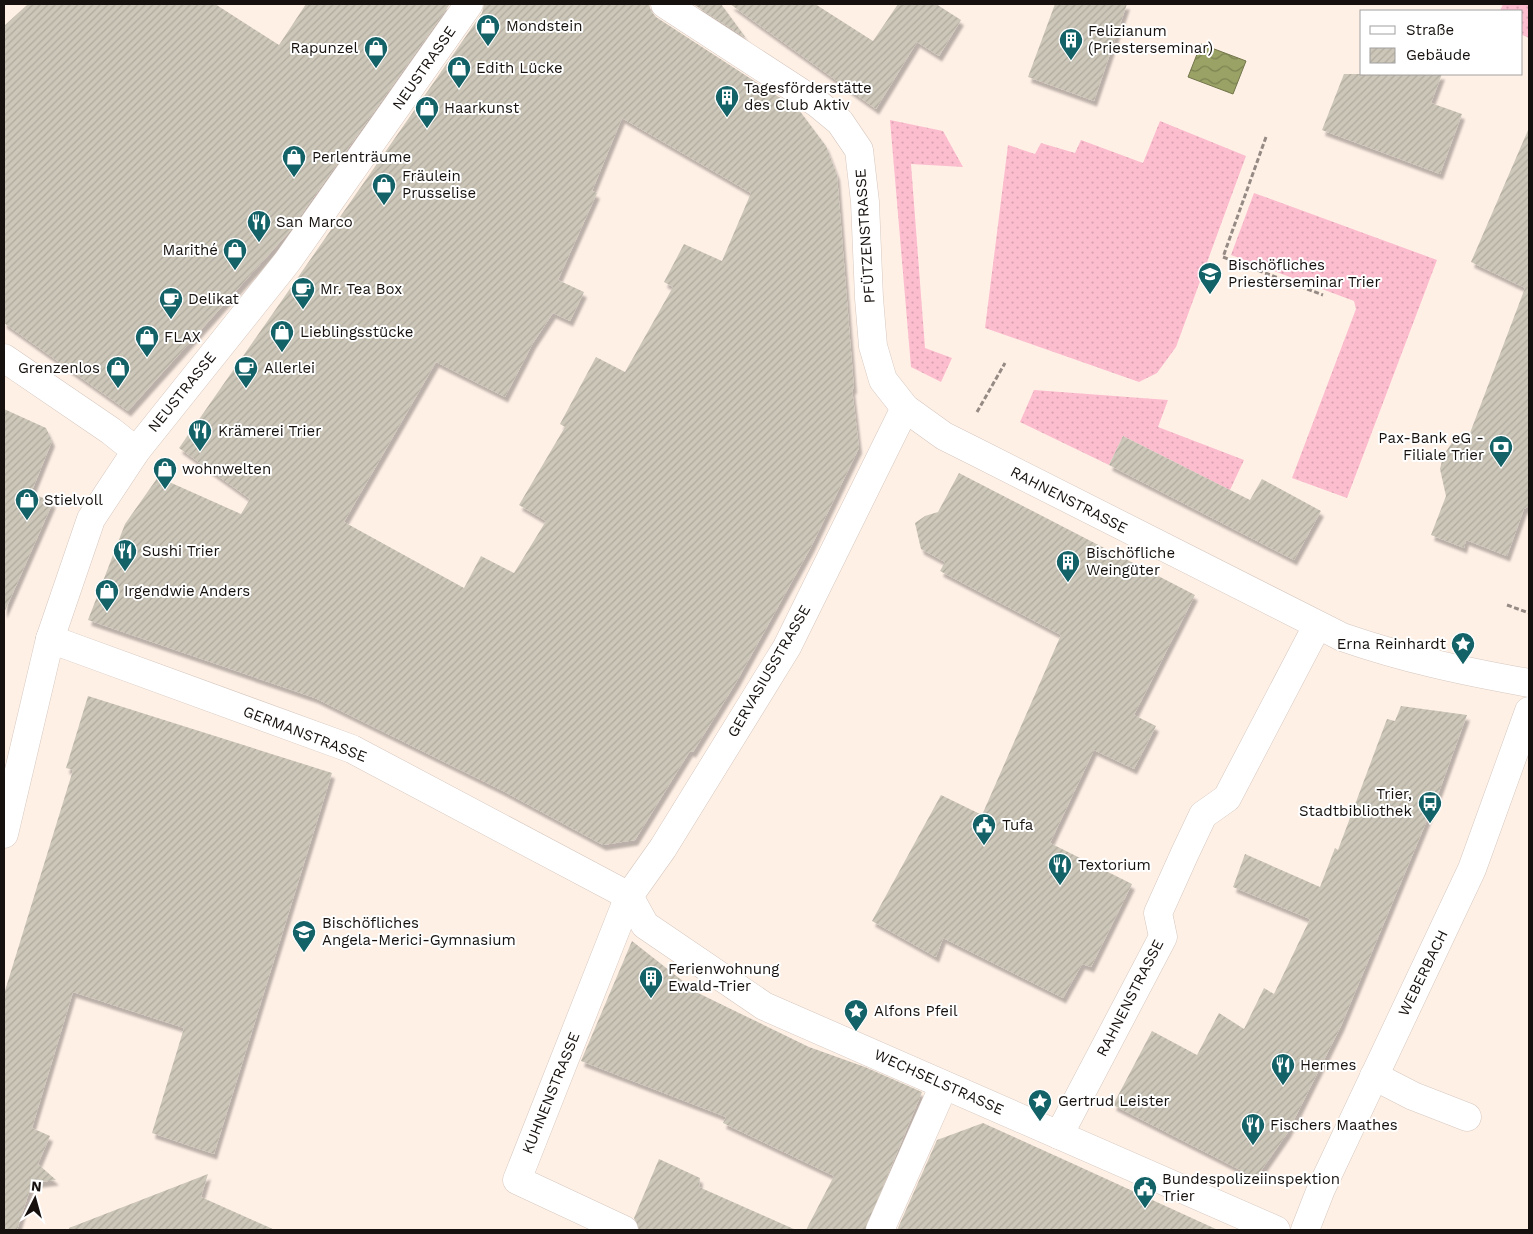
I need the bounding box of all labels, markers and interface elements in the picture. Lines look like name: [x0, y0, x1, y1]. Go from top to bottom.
legend: [1360, 10, 1523, 75]
shop icon: Mondstein: [475, 13, 501, 47]
place label: Mondstein: [506, 17, 583, 35]
text: Straße: [1406, 21, 1454, 39]
place label: Felizianum (Priesterseminar): [1088, 22, 1213, 57]
street label: NEUSTRASSE: [389, 23, 459, 113]
building icon: Felizianum (Priesterseminar): [1058, 27, 1084, 61]
shop icon: Rapunzel: [363, 35, 389, 69]
place label: Rapunzel: [290, 39, 358, 57]
text: Gebäude: [1406, 46, 1471, 64]
shop icon: Edith Lücke: [446, 55, 472, 89]
place label: Edith Lücke: [476, 59, 563, 77]
place label: Tagesförderstätte des Club Aktiv: [744, 79, 872, 114]
building icon: Tagesförderstätte des Club Aktiv: [714, 84, 740, 118]
shop icon: Haarkunst: [414, 95, 440, 129]
place label: Haarkunst: [444, 99, 520, 117]
shop icon: Perlenträume: [281, 144, 307, 178]
place label: Perlenträume: [312, 148, 411, 166]
place label: Fräulein Prusselise: [402, 167, 476, 202]
street label: PFÜTZENSTRASSE: [851, 168, 879, 304]
shop icon: Fräulein Prusselise: [371, 172, 397, 206]
restaurant icon: San Marco: [246, 209, 272, 243]
place label: San Marco: [276, 213, 353, 231]
shop icon: Marithé: [222, 237, 248, 271]
place label: Marithé: [162, 241, 218, 259]
place label: Bischöfliches Priesterseminar Trier: [1228, 256, 1381, 291]
school or university icon: Bischöfliches Priesterseminar Trier: [1197, 261, 1223, 295]
cafe icon: Mr. Tea Box: [290, 276, 316, 310]
place label: Mr. Tea Box: [320, 280, 402, 298]
cafe icon: Delikat: [158, 286, 184, 320]
place label: Delikat: [188, 290, 240, 308]
shop icon: Lieblingsstücke: [269, 319, 295, 353]
place label: Lieblingsstücke: [300, 323, 414, 341]
shop icon: FLAX: [134, 324, 160, 358]
place label: FLAX: [164, 328, 201, 346]
street label: NEUSTRASSE: [144, 348, 220, 436]
shop icon: Grenzenlos: [105, 355, 131, 389]
cafe icon: Allerlei: [233, 355, 259, 389]
place label: Grenzenlos: [18, 359, 100, 377]
place label: Allerlei: [264, 359, 315, 377]
restaurant icon: Krämerei Trier: [187, 418, 213, 452]
place label: Krämerei Trier: [218, 422, 321, 440]
place label: Pax-Bank eG - Filiale Trier: [1378, 429, 1484, 464]
bank icon: Pax-Bank eG - Filiale Trier: [1488, 434, 1514, 468]
shop icon: wohnwelten: [152, 456, 178, 490]
place label: wohnwelten: [182, 460, 271, 478]
street label: RAHNENSTRASSE: [1007, 463, 1131, 537]
shop icon: Stielvoll: [14, 487, 40, 521]
place label: Stielvoll: [44, 491, 103, 509]
restaurant icon: Sushi Trier: [112, 538, 138, 572]
place label: Sushi Trier: [142, 542, 220, 560]
place label: Bischöfliche Weingüter: [1086, 544, 1175, 579]
building icon: Bischöfliche Weingüter: [1055, 549, 1081, 583]
shop icon: Irgendwie Anders: [94, 578, 120, 612]
place label: Irgendwie Anders: [124, 582, 250, 600]
street label: GERVASIUSSTRASSE: [724, 602, 814, 740]
place icon: Erna Reinhardt: [1450, 631, 1476, 665]
place label: Erna Reinhardt: [1337, 635, 1447, 653]
street label: GERMANSTRASSE: [241, 702, 369, 766]
place label: Trier, Stadtbibliothek: [1299, 785, 1412, 820]
bus stop icon: Trier, Stadtbibliothek: [1417, 790, 1443, 824]
public building icon: Tufa: [971, 812, 997, 846]
place label: Tufa: [1002, 816, 1034, 834]
restaurant icon: Textorium: [1047, 852, 1073, 886]
place label: Textorium: [1078, 856, 1151, 874]
place label: Bischöfliches Angela-Merici-Gymnasium: [322, 914, 516, 949]
school or university icon: Bischöfliches Angela-Merici-Gymnasium: [291, 919, 317, 953]
street label: WEBERBACH: [1394, 927, 1452, 1019]
street label: RAHNENSTRASSE: [1093, 936, 1167, 1060]
place label: Ferienwohnung Ewald-Trier: [668, 960, 779, 995]
building icon: Ferienwohnung Ewald-Trier: [638, 965, 664, 999]
place icon: Alfons Pfeil: [843, 998, 869, 1032]
place label: Alfons Pfeil: [874, 1002, 958, 1020]
street label: KUHNENSTRASSE: [518, 1029, 584, 1157]
street label: WECHSELSTRASSE: [871, 1045, 1007, 1119]
restaurant icon: Hermes: [1270, 1052, 1296, 1086]
place label: Hermes: [1300, 1056, 1357, 1074]
place icon: Gertrud Leister: [1027, 1088, 1053, 1122]
place label: Gertrud Leister: [1058, 1092, 1170, 1110]
restaurant icon: Fischers Maathes: [1240, 1112, 1266, 1146]
place label: Fischers Maathes: [1270, 1116, 1398, 1134]
place label: Bundespolizeiinspektion Trier: [1162, 1170, 1340, 1205]
north arrow: [10, 1174, 60, 1224]
public building icon: Bundespolizeiinspektion Trier: [1132, 1175, 1158, 1209]
text: N: [30, 1178, 42, 1195]

